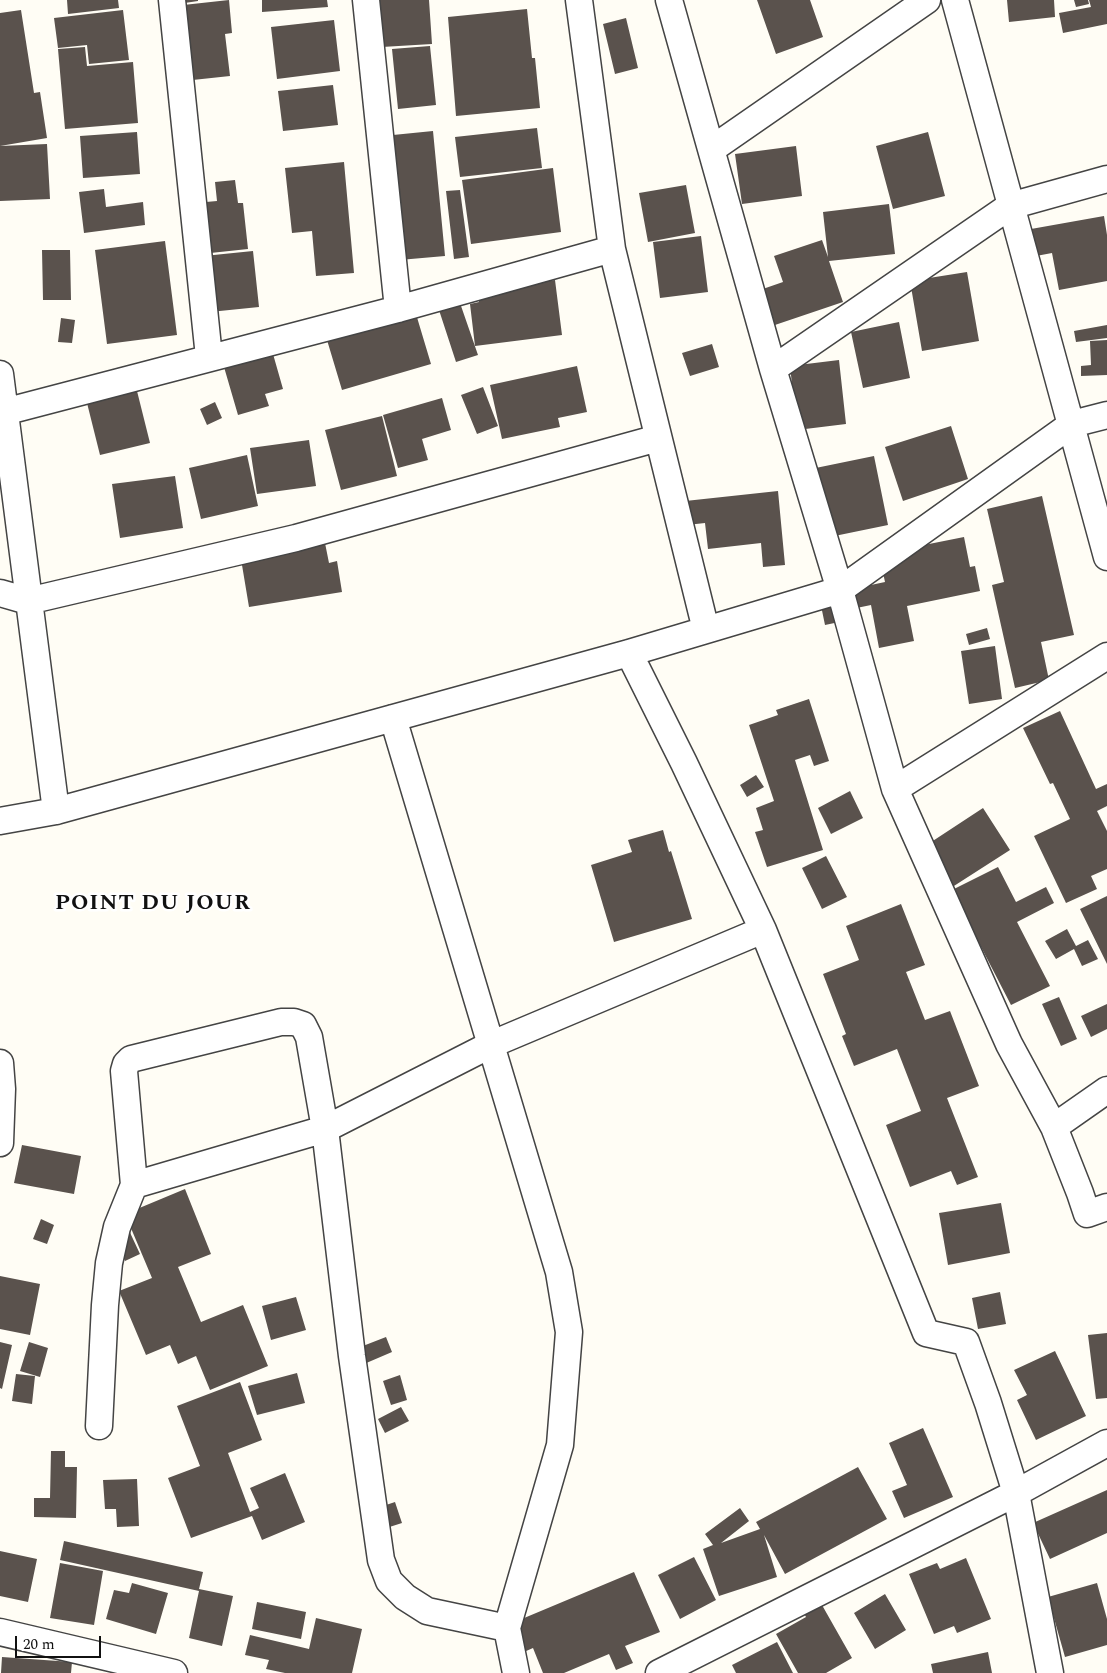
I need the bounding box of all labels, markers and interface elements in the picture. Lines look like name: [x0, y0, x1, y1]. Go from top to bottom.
district label: POINT DU JOUR: [53, 892, 253, 918]
scale bar: [18, 1626, 104, 1658]
text: 20 m: [23, 1633, 55, 1656]

